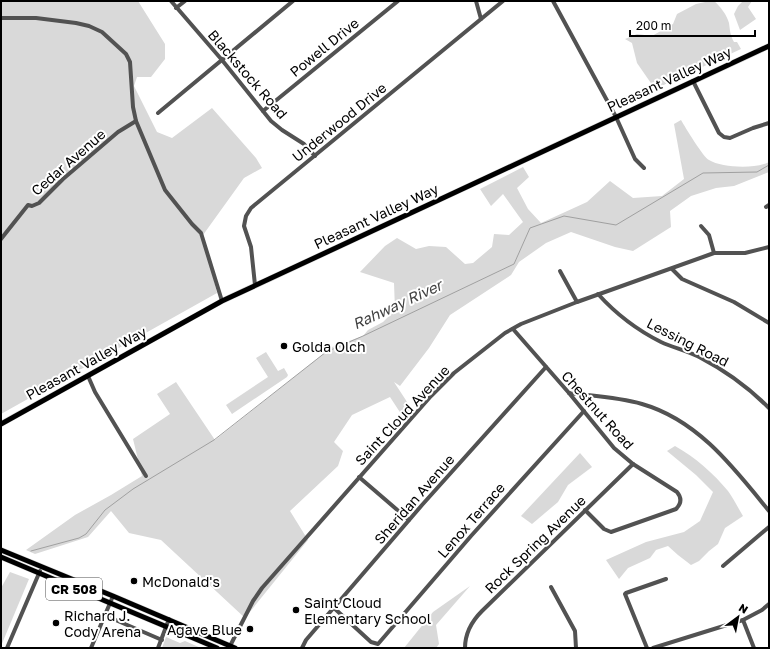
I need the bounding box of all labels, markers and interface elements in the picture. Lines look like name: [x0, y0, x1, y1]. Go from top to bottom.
scale bar: [630, 12, 755, 38]
street label: Powell Drive: [286, 14, 362, 80]
text: 200 m: [636, 18, 671, 33]
street label: Blackstock Road: [205, 26, 291, 122]
street label: Pleasant Valley Way: [604, 43, 734, 115]
street label: Underwood Drive: [289, 79, 389, 165]
street label: Cedar Avenue: [28, 125, 108, 199]
street label: Pleasant Valley Way: [311, 180, 441, 252]
water label: Rahway River: [349, 275, 447, 333]
street label: Lessing Road: [644, 314, 732, 370]
street label: Pleasant Valley Way: [23, 323, 149, 403]
place label: Golda Olch: [292, 338, 366, 355]
marker: Golda Olch: [279, 341, 289, 351]
street label: Saint Cloud Avenue: [351, 361, 453, 469]
street label: Chestnut Road: [558, 367, 638, 453]
street label: Sheridan Avenue: [371, 451, 457, 547]
street label: Lenox Terrace: [434, 479, 508, 561]
street label: Rock Spring Avenue: [481, 491, 589, 597]
place label: McDonald's: [142, 573, 220, 590]
marker: McDonald's: [129, 576, 139, 586]
road number: CR 508: [46, 578, 102, 600]
place label: Saint Cloud Elementary School: [304, 594, 431, 627]
north arrow: [718, 597, 758, 637]
text: N: [737, 600, 751, 616]
marker: Saint Cloud Elementary School: [291, 605, 301, 615]
place label: Richard J. Cody Arena: [64, 607, 141, 640]
marker: Richard J. Cody Arena: [51, 618, 61, 628]
place label: Agave Blue: [167, 621, 242, 638]
marker: Agave Blue: [245, 624, 255, 634]

